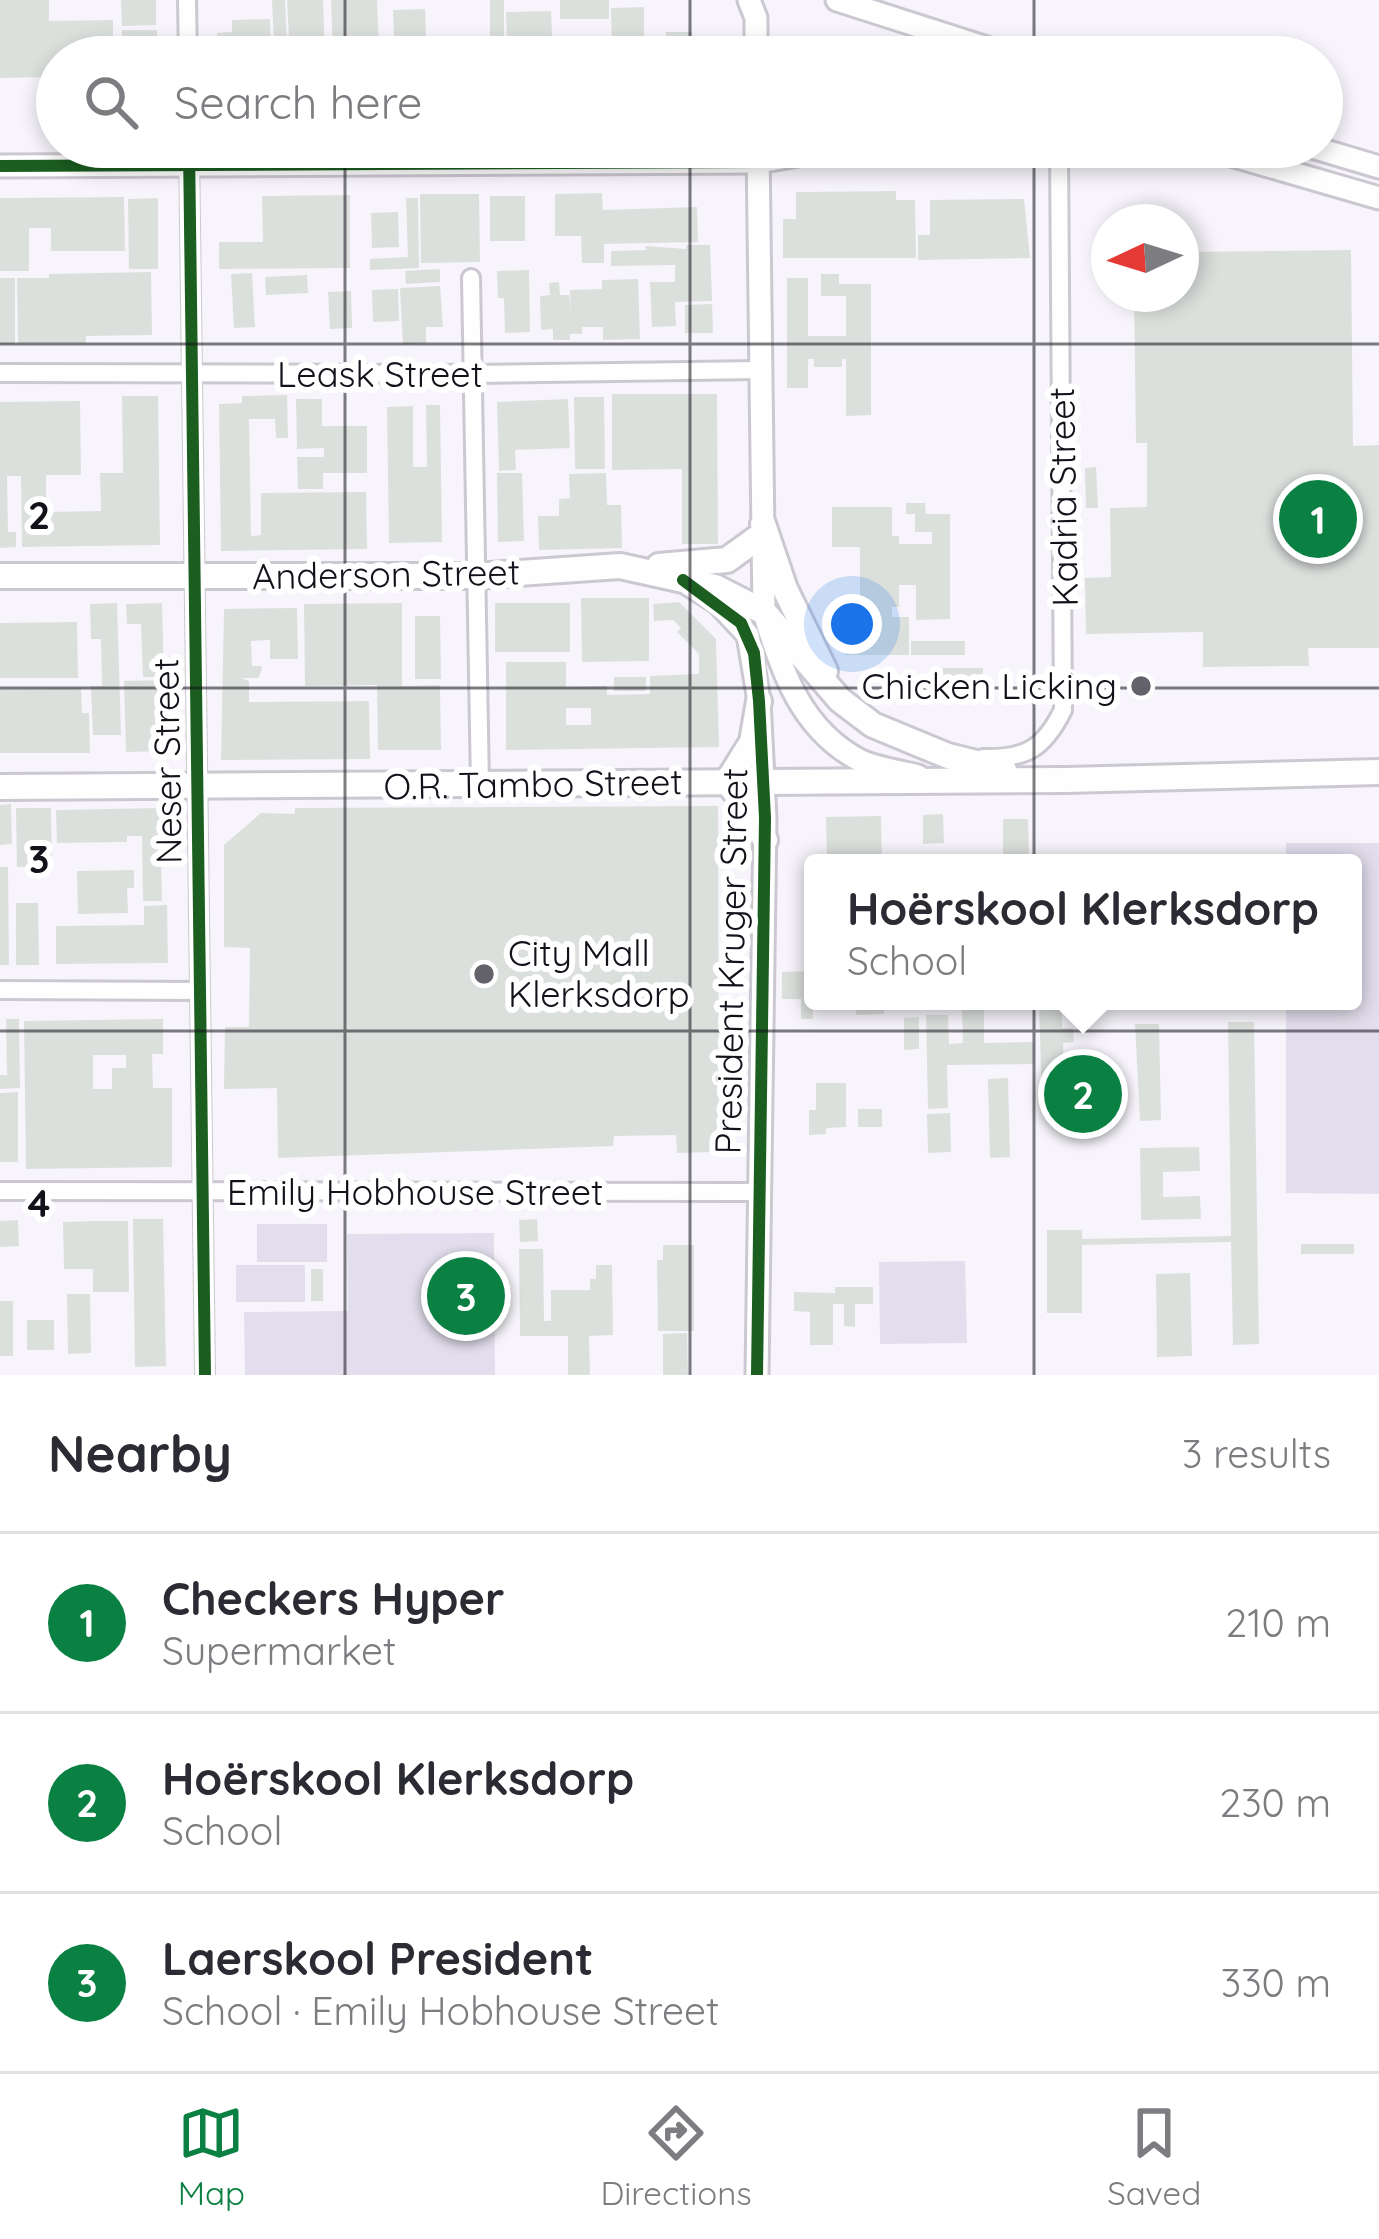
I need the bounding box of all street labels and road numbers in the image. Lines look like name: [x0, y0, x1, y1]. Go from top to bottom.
street label: Leask Street: [277, 351, 483, 396]
street label: Kadria Street: [1038, 387, 1087, 607]
street label: Anderson Street: [252, 549, 520, 598]
street label: Neser Street: [142, 658, 191, 864]
street label: O.R. Tambo Street: [383, 758, 683, 809]
street label: President Kruger Street: [705, 767, 756, 1155]
street label: Emily Hobhouse Street: [227, 1169, 603, 1214]

